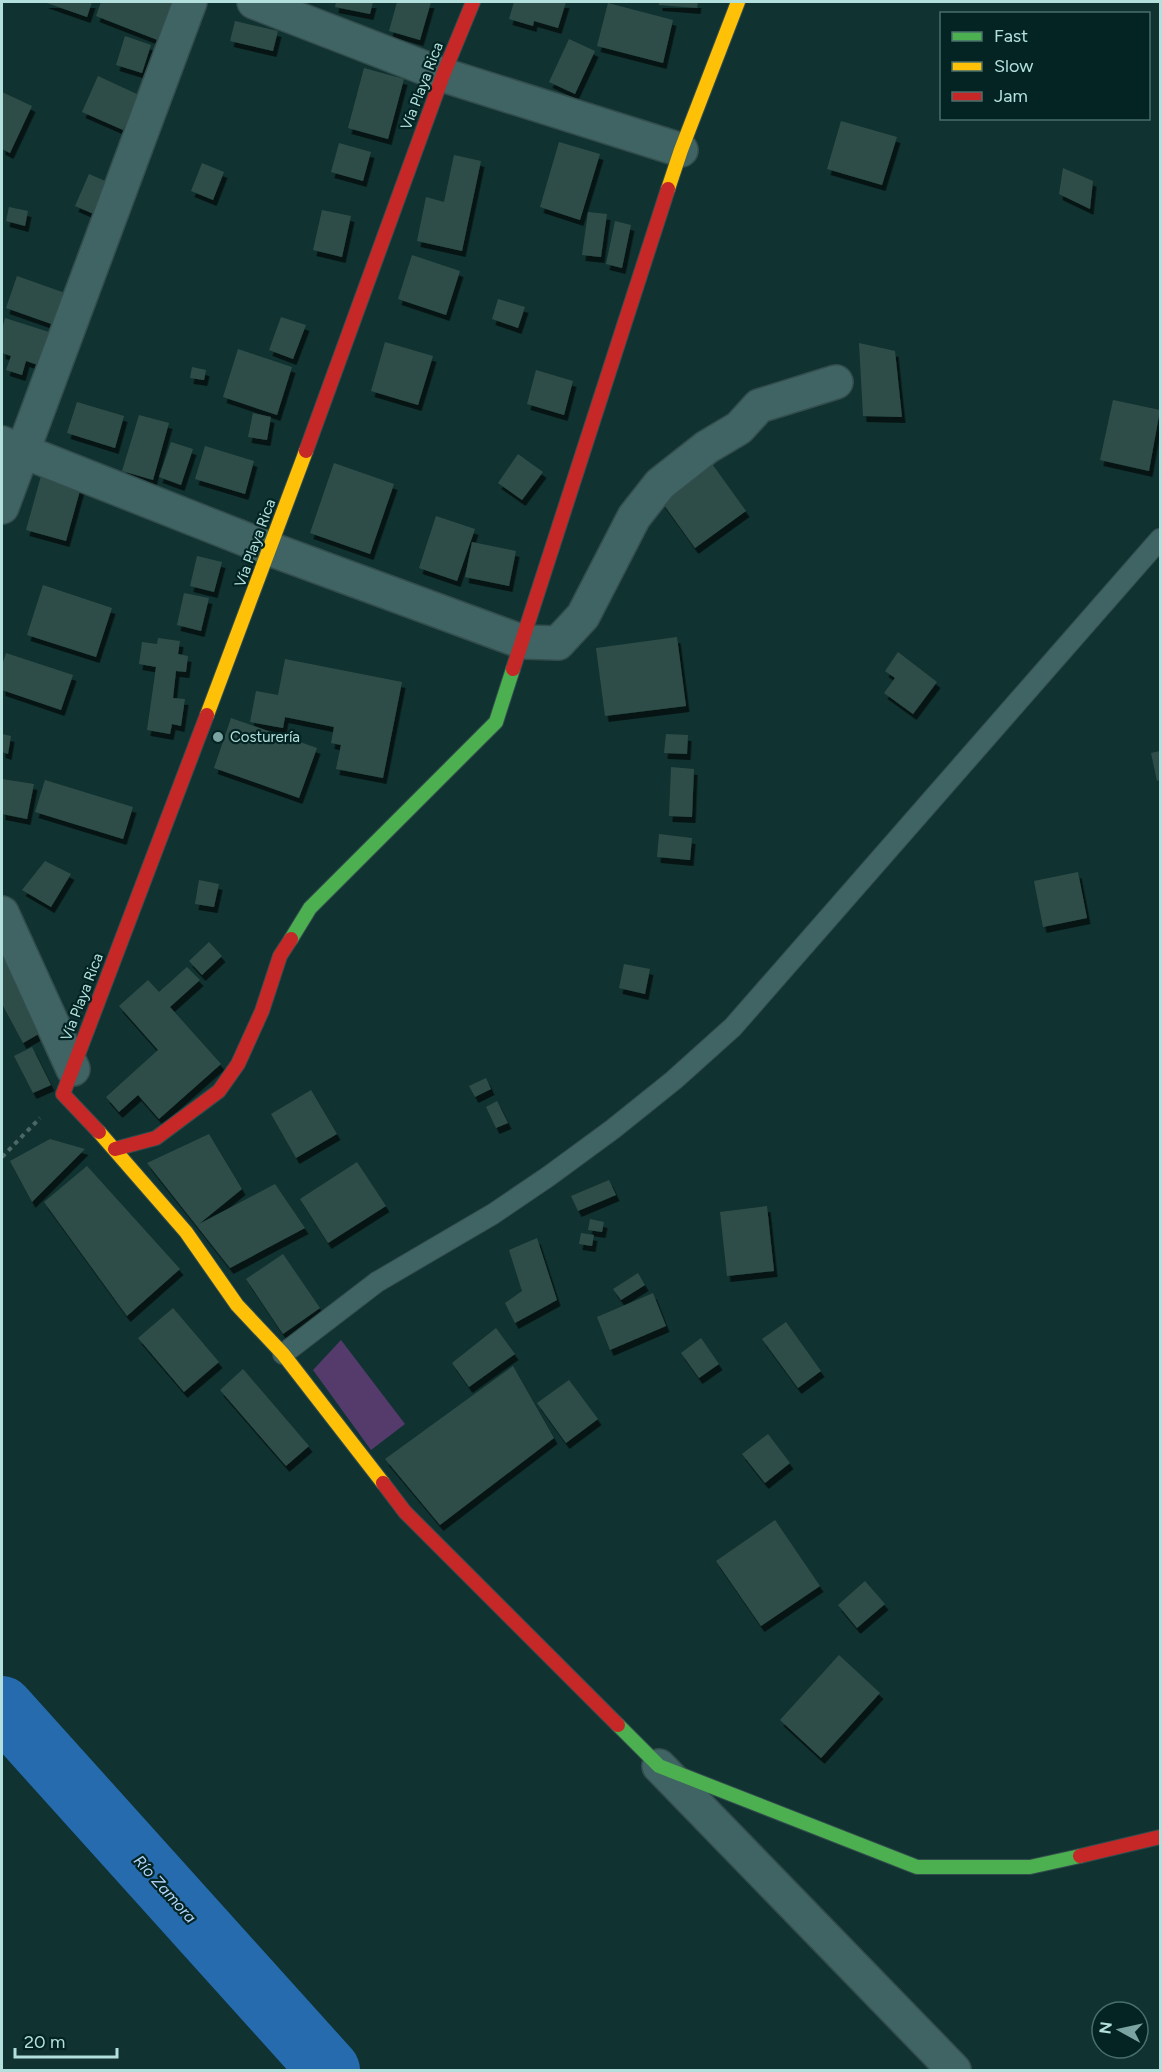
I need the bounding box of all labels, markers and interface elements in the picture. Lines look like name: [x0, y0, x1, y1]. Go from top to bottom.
legend: [940, 12, 1150, 120]
text: Fast: [994, 25, 1028, 47]
street label: Vía Playa Rica: [397, 40, 447, 132]
text: Slow: [994, 55, 1033, 77]
text: Jam: [994, 85, 1028, 107]
street label: Vía Playa Rica: [231, 496, 279, 590]
place label: Costurería: [230, 728, 300, 746]
marker: Costurería: [211, 730, 225, 744]
street label: Vía Playa Rica: [57, 951, 107, 1043]
water label: Río Zamora: [130, 1851, 200, 1927]
north arrow: [1090, 2000, 1150, 2060]
scale bar: [15, 2021, 117, 2059]
text: N: [1095, 2021, 1116, 2035]
text: 20 m: [24, 2031, 65, 2053]

